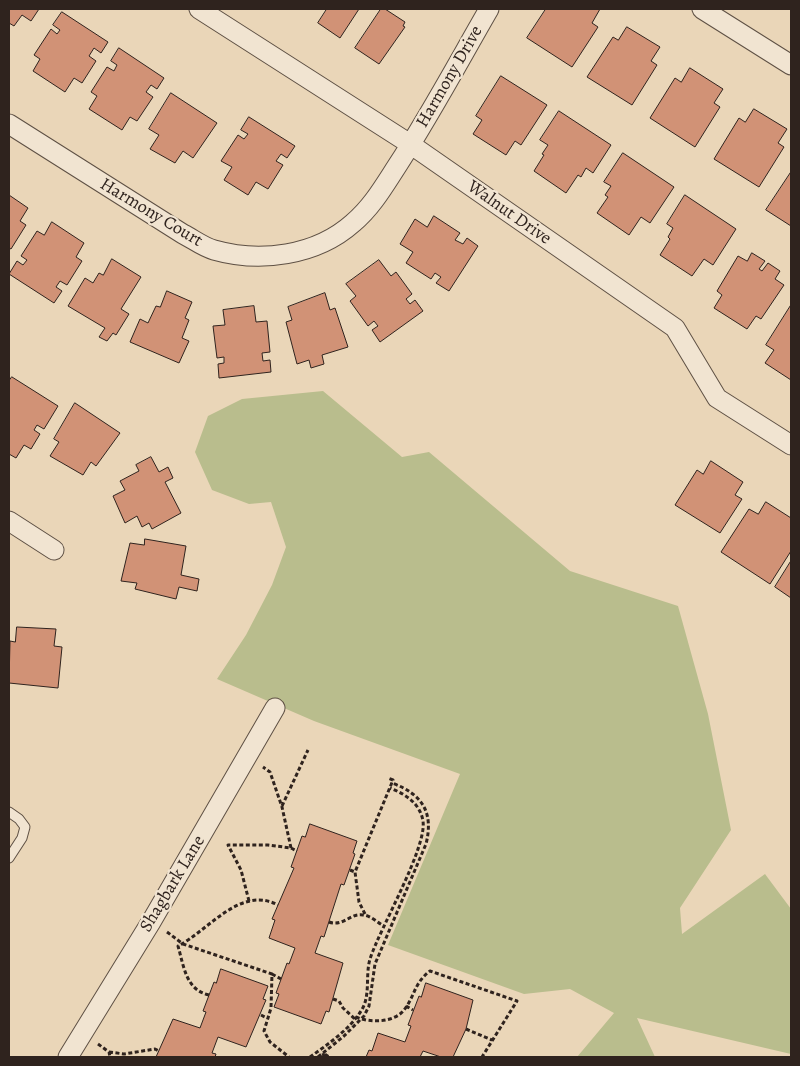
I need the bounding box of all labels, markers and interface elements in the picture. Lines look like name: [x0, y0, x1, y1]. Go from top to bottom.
street label: Harmony Drive: [412, 22, 488, 132]
street label: Harmony Court: [96, 174, 206, 252]
street label: Walnut Drive: [463, 176, 555, 250]
street label: Shagbark Lane: [136, 832, 210, 936]

